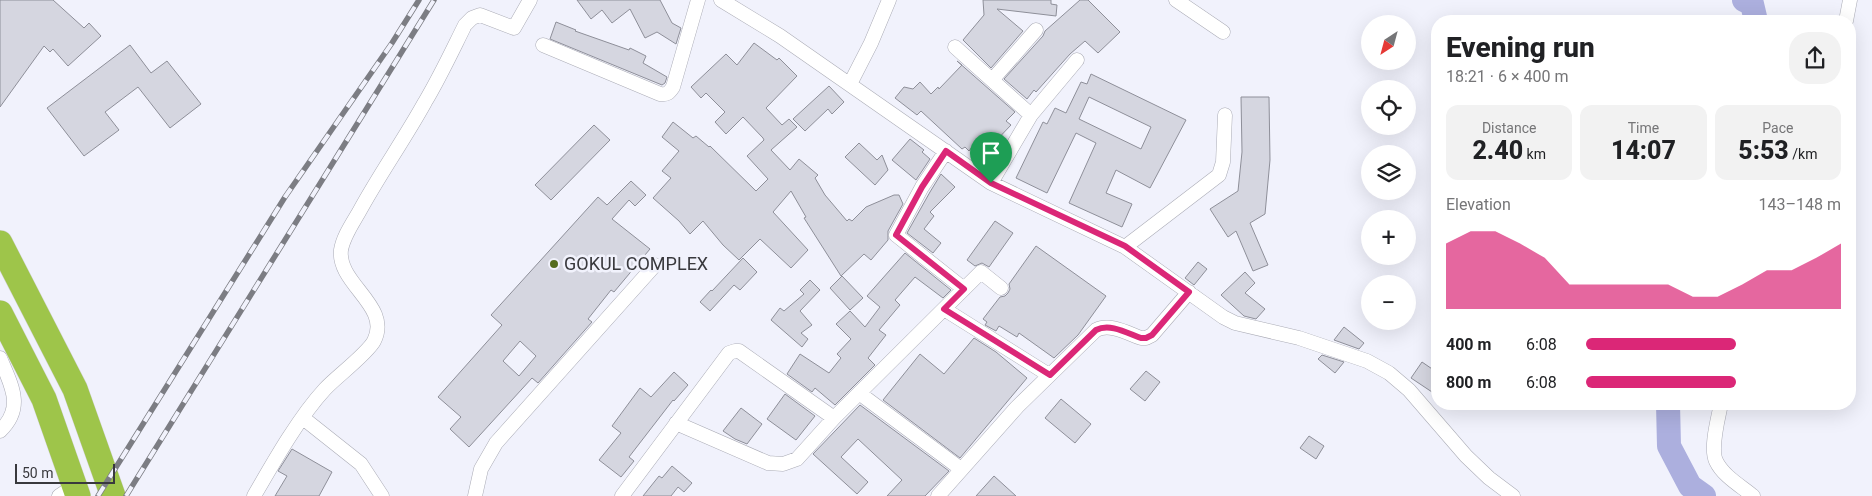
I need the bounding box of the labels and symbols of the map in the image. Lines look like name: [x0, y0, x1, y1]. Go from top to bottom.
north arrow: [1361, 15, 1416, 70]
pin: [970, 132, 1012, 183]
place label: GOKUL COMPLEX: [564, 253, 708, 274]
marker: GOKUL COMPLEX: [548, 258, 560, 270]
scale bar: [15, 461, 115, 484]

